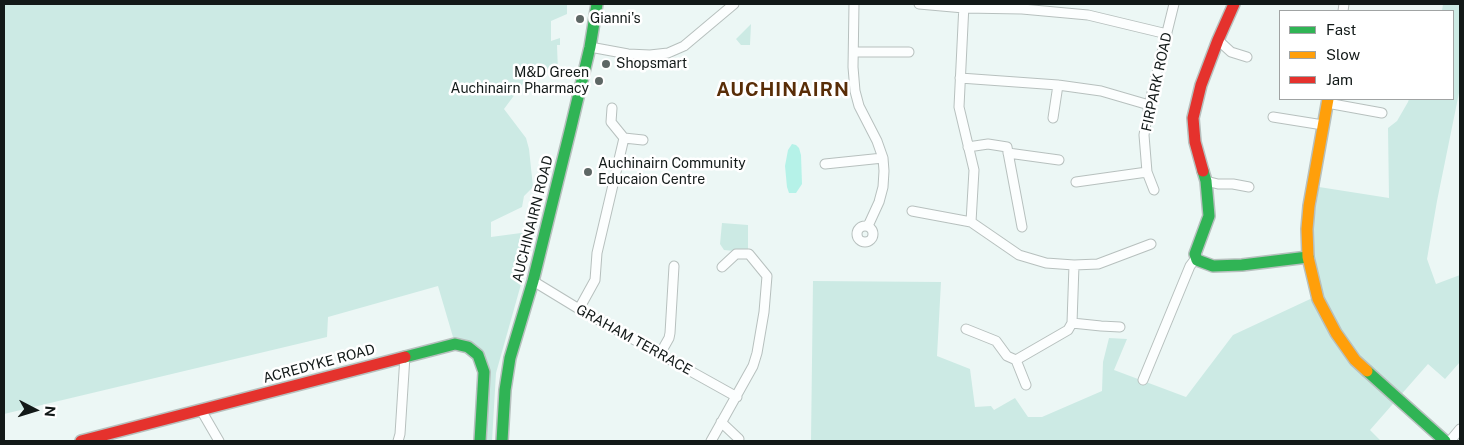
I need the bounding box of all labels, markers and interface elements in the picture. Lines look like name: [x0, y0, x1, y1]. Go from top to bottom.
legend: [1279, 10, 1454, 100]
place label: Gianni's: [590, 11, 640, 27]
marker: Gianni's: [574, 13, 586, 25]
text: Fast: [1326, 21, 1356, 38]
street label: FIRPARK ROAD: [1138, 31, 1176, 133]
text: Slow: [1326, 46, 1360, 63]
place label: Shopsmart: [616, 56, 687, 72]
marker: Shopsmart: [600, 58, 612, 70]
place label: M&D Green Auchinairn Pharmacy: [451, 65, 589, 98]
text: Jam: [1326, 71, 1353, 88]
marker: M&D Green Auchinairn Pharmacy: [593, 75, 605, 87]
district label: AUCHINAIRN: [715, 79, 851, 101]
street label: AUCHINAIRN ROAD: [509, 154, 557, 284]
place label: Auchinairn Community Educaion Centre: [598, 156, 746, 188]
marker: Auchinairn Community Educaion Centre: [582, 166, 594, 178]
street label: GRAHAM TERRACE: [573, 301, 695, 379]
street label: ACREDYKE ROAD: [261, 341, 377, 387]
north arrow: [10, 385, 60, 435]
text: N: [41, 405, 58, 417]

